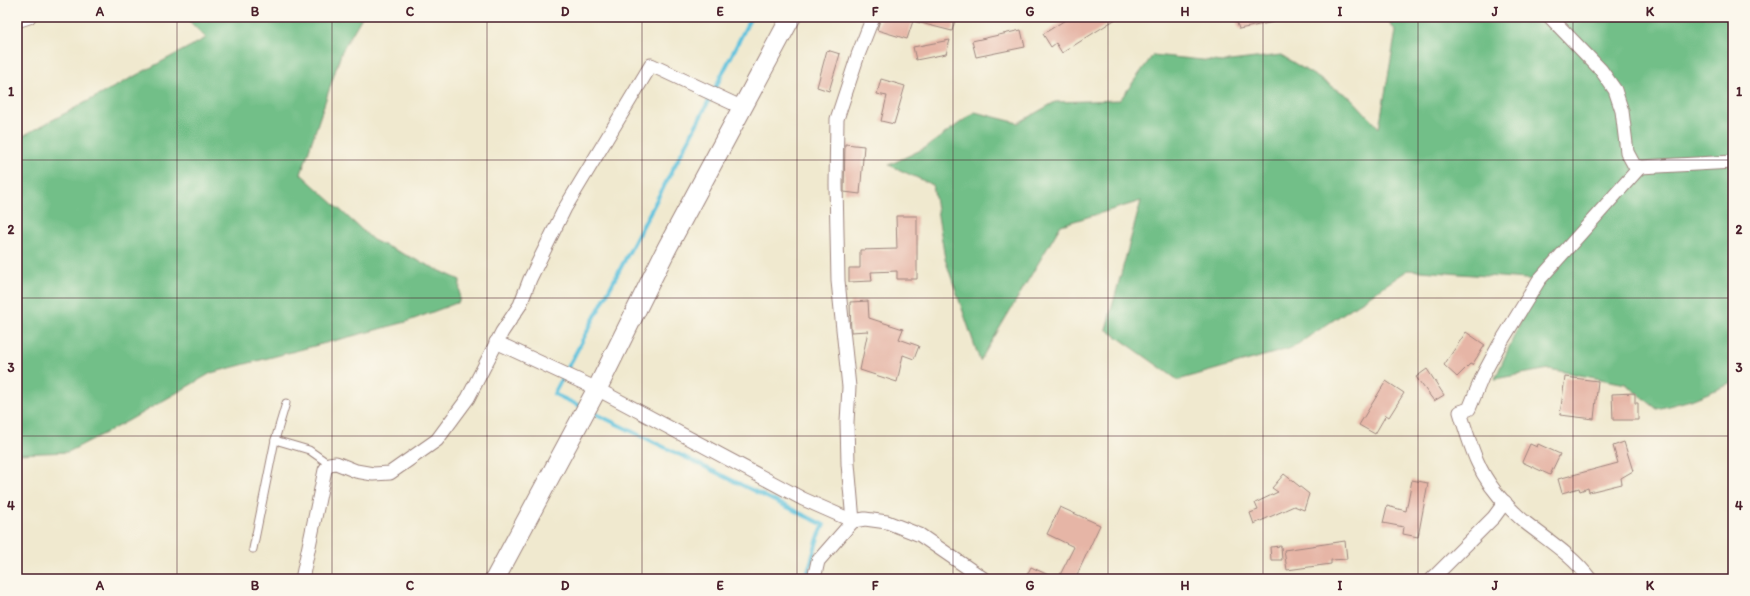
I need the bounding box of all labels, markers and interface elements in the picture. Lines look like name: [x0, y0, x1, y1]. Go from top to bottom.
text: A: [95, 4, 105, 19]
text: B: [251, 4, 260, 19]
text: C: [406, 4, 415, 19]
text: D: [561, 4, 570, 19]
text: E: [716, 4, 724, 19]
text: F: [872, 4, 879, 19]
text: G: [1026, 4, 1035, 19]
text: H: [1181, 4, 1190, 19]
text: I: [1338, 4, 1343, 19]
text: J: [1491, 4, 1499, 19]
text: K: [1646, 4, 1655, 19]
text: 1: [8, 84, 14, 99]
text: 1: [1736, 84, 1742, 99]
text: 2: [8, 222, 15, 237]
text: 2: [1736, 222, 1743, 237]
text: 3: [7, 360, 15, 375]
text: 3: [1735, 360, 1743, 375]
text: 4: [7, 498, 15, 513]
text: 4: [1735, 498, 1743, 513]
text: A: [95, 578, 105, 593]
text: B: [251, 578, 260, 593]
text: C: [406, 578, 415, 593]
text: D: [561, 578, 570, 593]
text: E: [716, 578, 724, 593]
text: F: [872, 578, 879, 593]
text: G: [1026, 578, 1035, 593]
text: H: [1181, 578, 1190, 593]
text: I: [1338, 578, 1343, 593]
text: J: [1491, 578, 1499, 593]
text: K: [1646, 578, 1655, 593]

